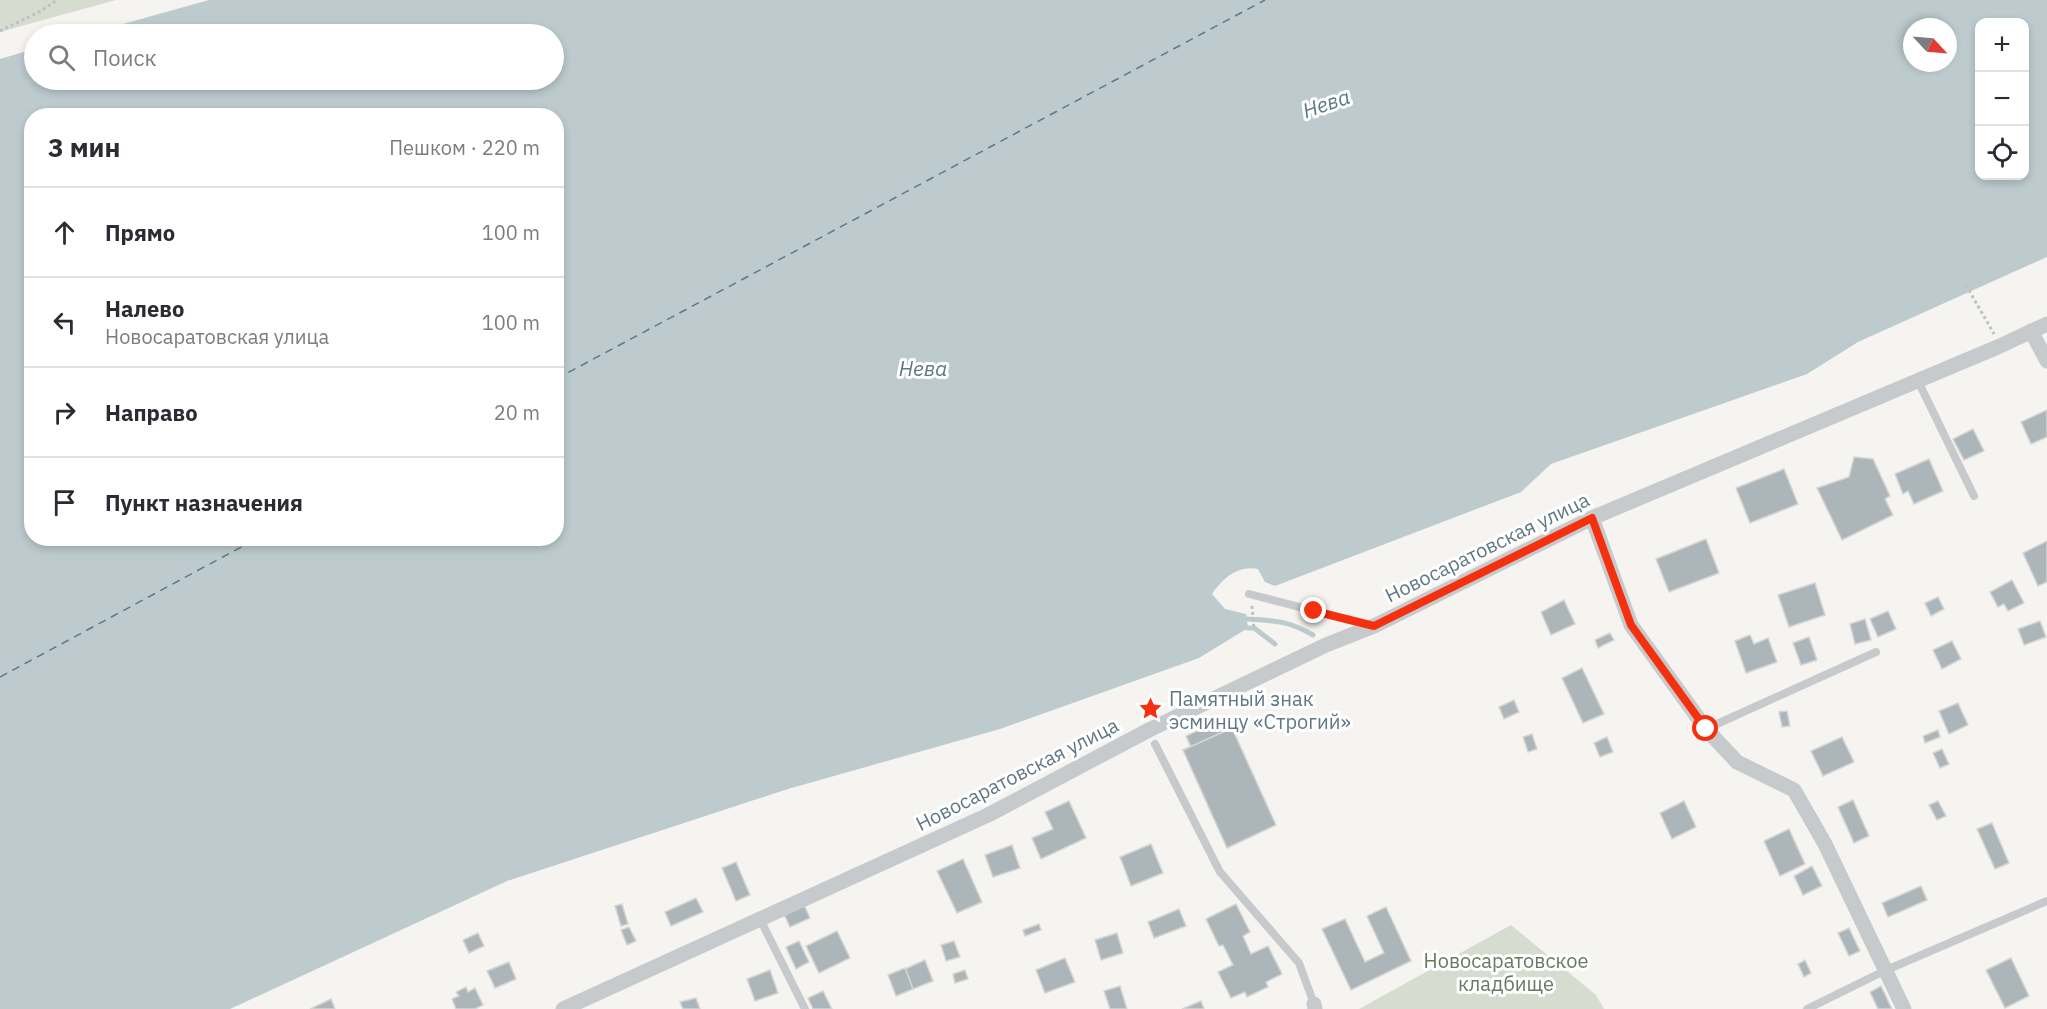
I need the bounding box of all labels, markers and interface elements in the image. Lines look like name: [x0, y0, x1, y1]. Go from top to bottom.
north arrow: [1903, 18, 1957, 72]
map controls: [1975, 18, 2029, 180]
button: +: [1975, 18, 2029, 72]
search box: [24, 24, 564, 90]
icon: search: [45, 41, 78, 74]
text: Поиск: [93, 43, 157, 72]
button: −: [1975, 72, 2029, 126]
water label: Нева: [1298, 82, 1354, 124]
button: locate: [1975, 126, 2029, 180]
text: 3 мин: [48, 130, 120, 164]
text: Пешком · 220 m: [389, 134, 540, 161]
icon: ahead: [48, 216, 81, 249]
text: Прямо: [105, 218, 175, 247]
text: 100 m: [482, 219, 540, 246]
text: Налево: [105, 294, 184, 323]
icon: left: [48, 306, 81, 339]
text: 100 m: [482, 309, 540, 336]
text: Новосаратовская улица: [105, 323, 329, 350]
water label: Нева: [899, 354, 947, 382]
icon: right: [48, 396, 81, 429]
text: Направо: [105, 398, 198, 427]
text: 20 m: [494, 399, 540, 426]
icon: arrive: [48, 486, 81, 519]
street label: Новосаратовская улица: [1380, 486, 1594, 608]
text: Пункт назначения: [105, 488, 303, 517]
route end: [1300, 597, 1326, 623]
place label: Памятный знак эсминцу «Строгий»: [1169, 685, 1351, 735]
place icon: Памятный знак эсминцу «Строгий»: [1138, 696, 1164, 722]
street label: Новосаратовская улица: [911, 711, 1123, 837]
route start: [1692, 715, 1718, 741]
park label: Новосаратовское кладбище: [1424, 947, 1588, 997]

